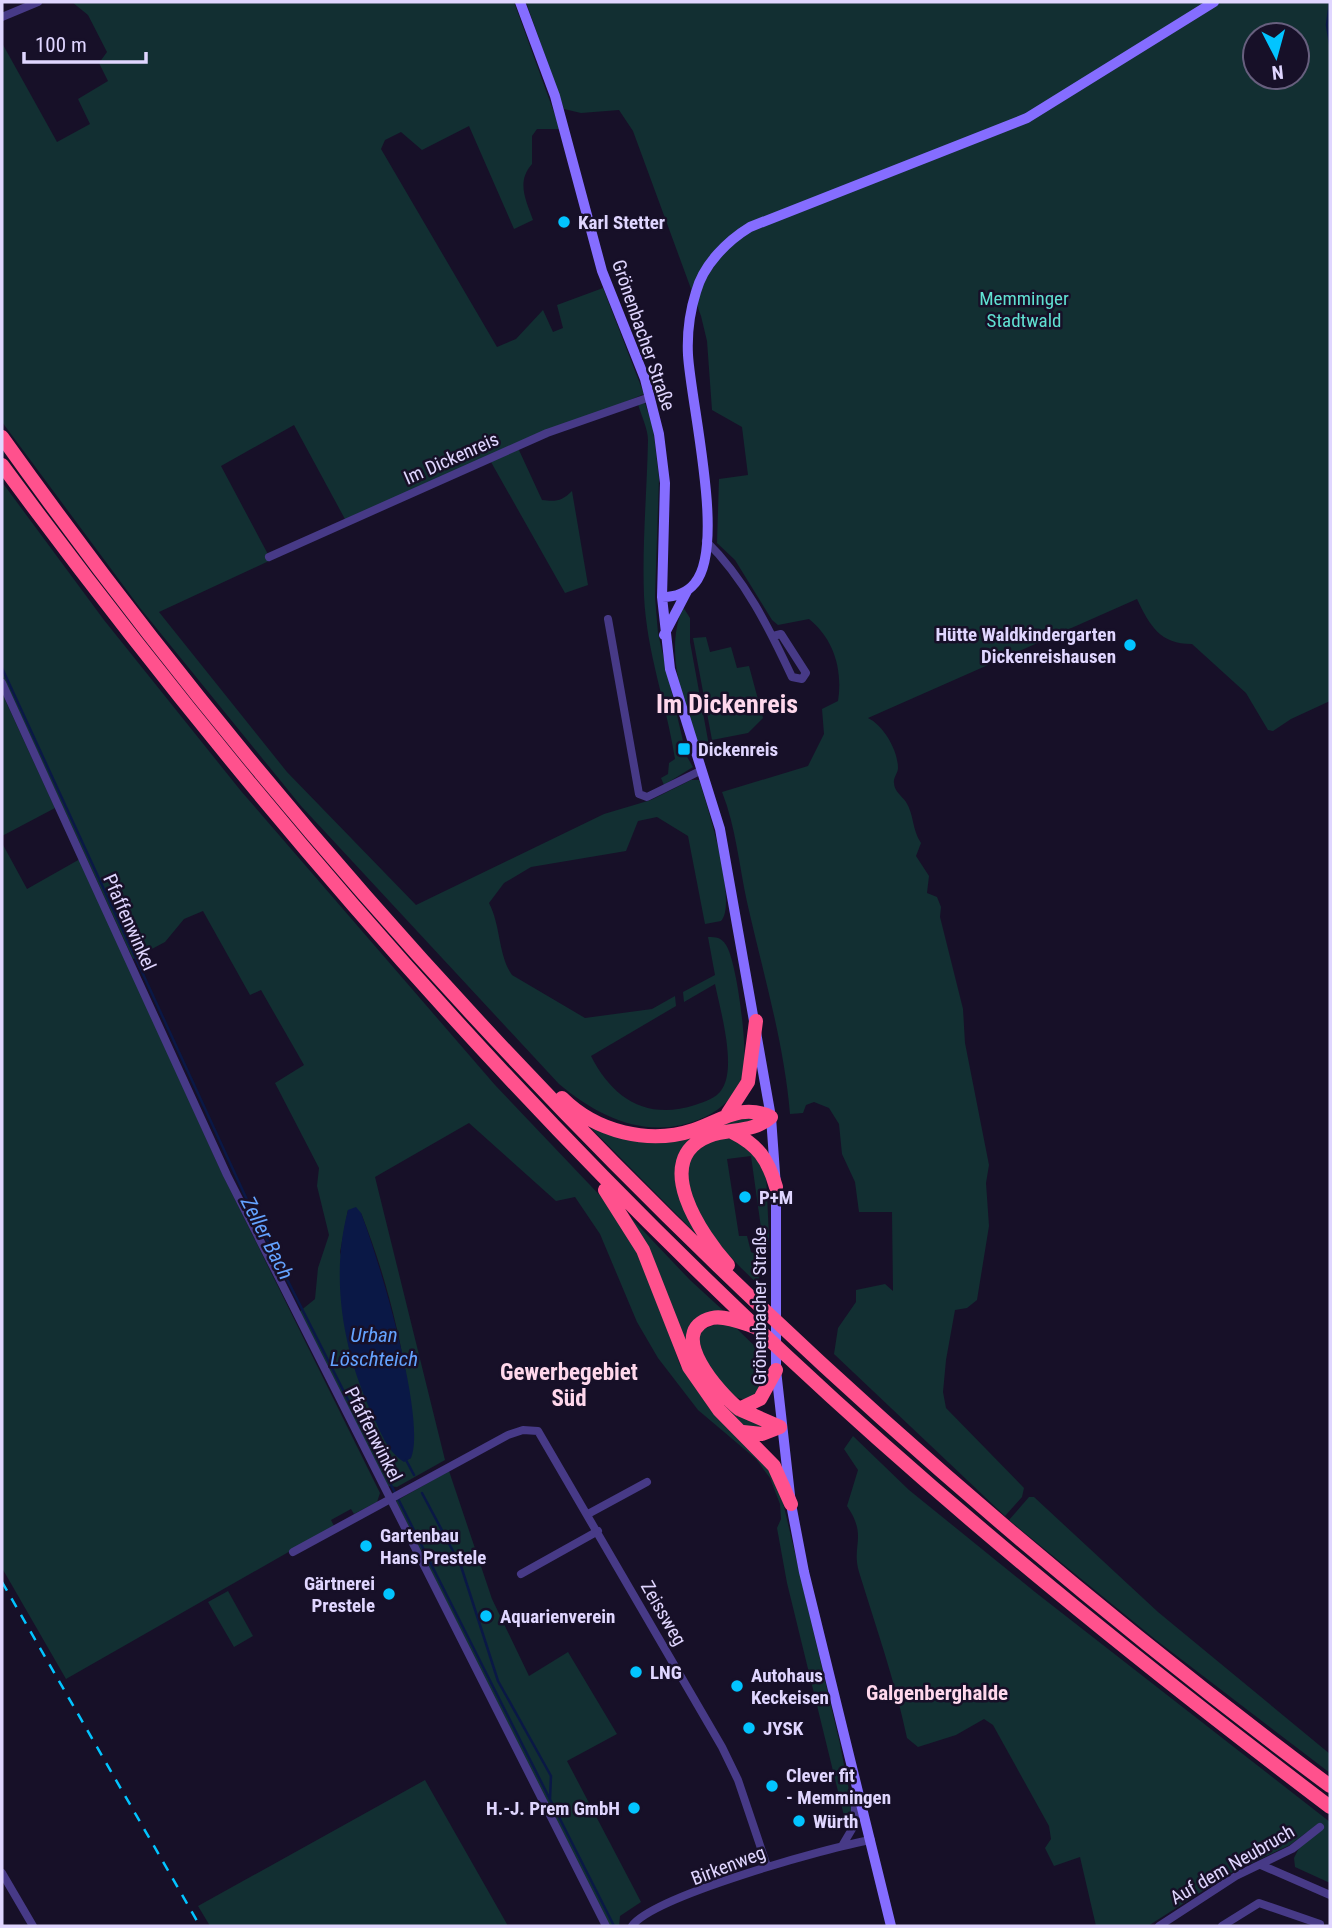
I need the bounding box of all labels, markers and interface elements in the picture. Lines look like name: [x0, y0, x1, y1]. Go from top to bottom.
scale bar: [24, 21, 147, 65]
north arrow: [1241, 21, 1311, 91]
text: 100 m: [35, 33, 87, 57]
text: N: [1271, 60, 1285, 84]
place label: Karl Stetter: [578, 211, 665, 234]
marker: Karl Stetter: [556, 214, 572, 230]
street label: Grönenbacher Straße: [607, 257, 680, 414]
park label: Memminger Stadtwald: [979, 287, 1069, 332]
street label: Im Dickenreis: [400, 427, 502, 490]
place label: Hütte Waldkindergarten Dickenreishausen: [935, 623, 1116, 668]
marker: Hütte Waldkindergarten Dickenreishausen: [1122, 637, 1138, 653]
district label: Im Dickenreis: [656, 689, 798, 719]
place label: Dickenreis: [698, 738, 778, 761]
marker: Dickenreis: [676, 741, 692, 757]
street label: Pfaffenwinkel: [98, 870, 161, 974]
place label: P+M: [759, 1186, 793, 1209]
marker: P+M: [737, 1189, 753, 1205]
water label: Zeller Bach: [235, 1192, 298, 1284]
street label: Grönenbacher Straße: [748, 1227, 771, 1385]
water label: Urban Löschteich: [330, 1323, 418, 1371]
district label: Gewerbegebiet Süd: [500, 1359, 638, 1412]
street label: Pfaffenwinkel: [340, 1383, 407, 1485]
place label: Gartenbau Hans Prestele: [380, 1524, 486, 1569]
marker: Gartenbau Hans Prestele: [358, 1538, 374, 1554]
place label: Gärtnerei Prestele: [304, 1572, 375, 1617]
street label: Zeissweg: [636, 1577, 691, 1650]
marker: Gärtnerei Prestele: [381, 1586, 397, 1602]
place label: Aquarienverein: [500, 1605, 615, 1628]
marker: Aquarienverein: [478, 1608, 494, 1624]
place label: LNG: [650, 1661, 682, 1684]
marker: LNG: [628, 1664, 644, 1680]
place label: Autohaus Keckeisen: [751, 1664, 829, 1709]
marker: Autohaus Keckeisen: [729, 1678, 745, 1694]
district label: Galgenberghalde: [866, 1681, 1008, 1705]
place label: JYSK: [763, 1717, 804, 1740]
marker: JYSK: [741, 1720, 757, 1736]
place label: Clever fit - Memmingen: [786, 1764, 891, 1809]
marker: Clever fit - Memmingen: [764, 1778, 780, 1794]
place label: H.-J. Prem GmbH: [486, 1797, 620, 1820]
marker: H.-J. Prem GmbH: [626, 1800, 642, 1816]
place label: Würth: [813, 1810, 858, 1833]
marker: Würth: [791, 1813, 807, 1829]
street label: Auf dem Neubruch: [1166, 1820, 1298, 1909]
street label: Birkenweg: [688, 1841, 769, 1890]

